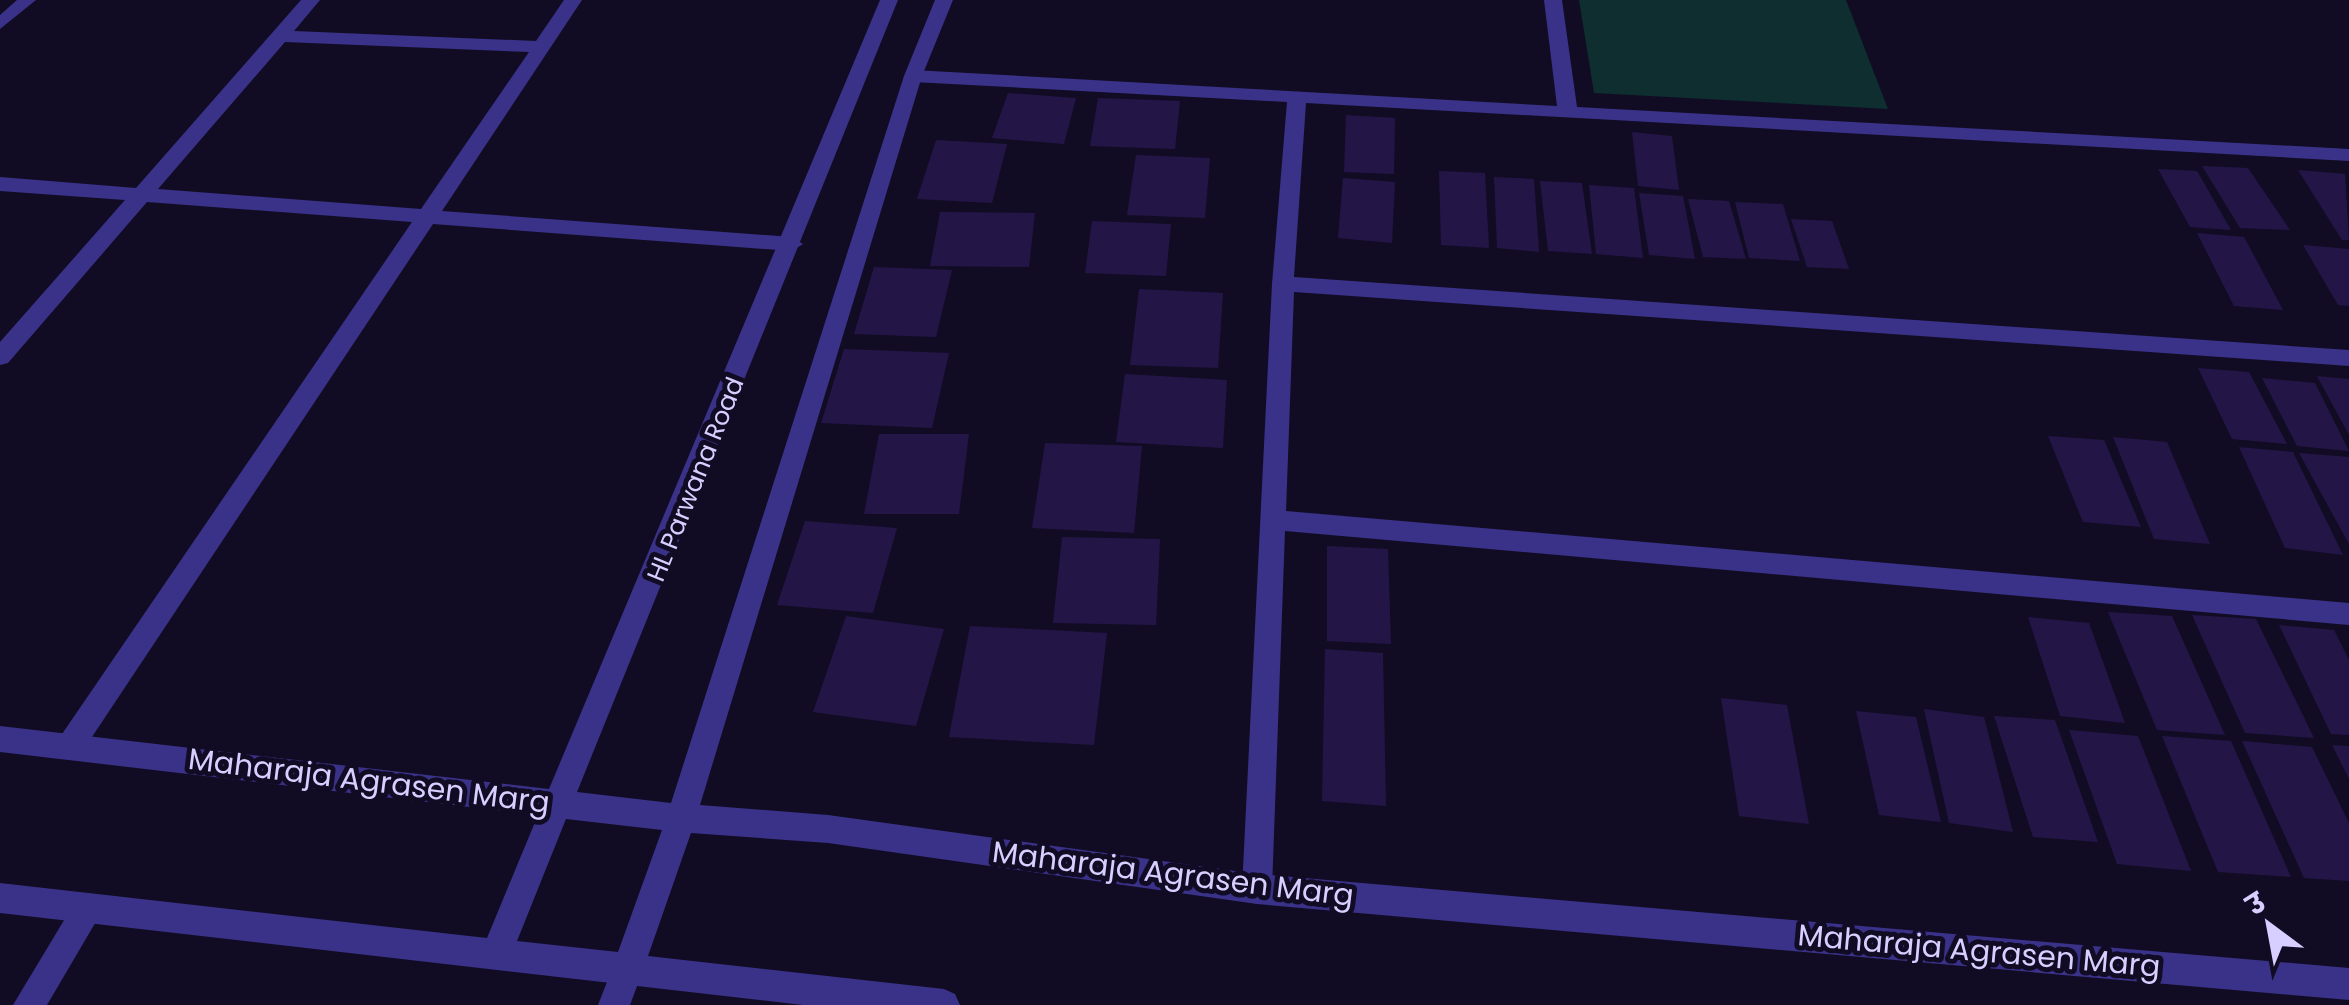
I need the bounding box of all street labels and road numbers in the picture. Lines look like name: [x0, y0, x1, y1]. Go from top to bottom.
street label: HL Parwana Road: [639, 372, 752, 587]
street label: Maharaja Agrasen Marg: [186, 737, 552, 824]
street label: Maharaja Agrasen Marg: [990, 830, 1356, 917]
street label: Maharaja Agrasen Marg: [1796, 913, 2162, 988]

